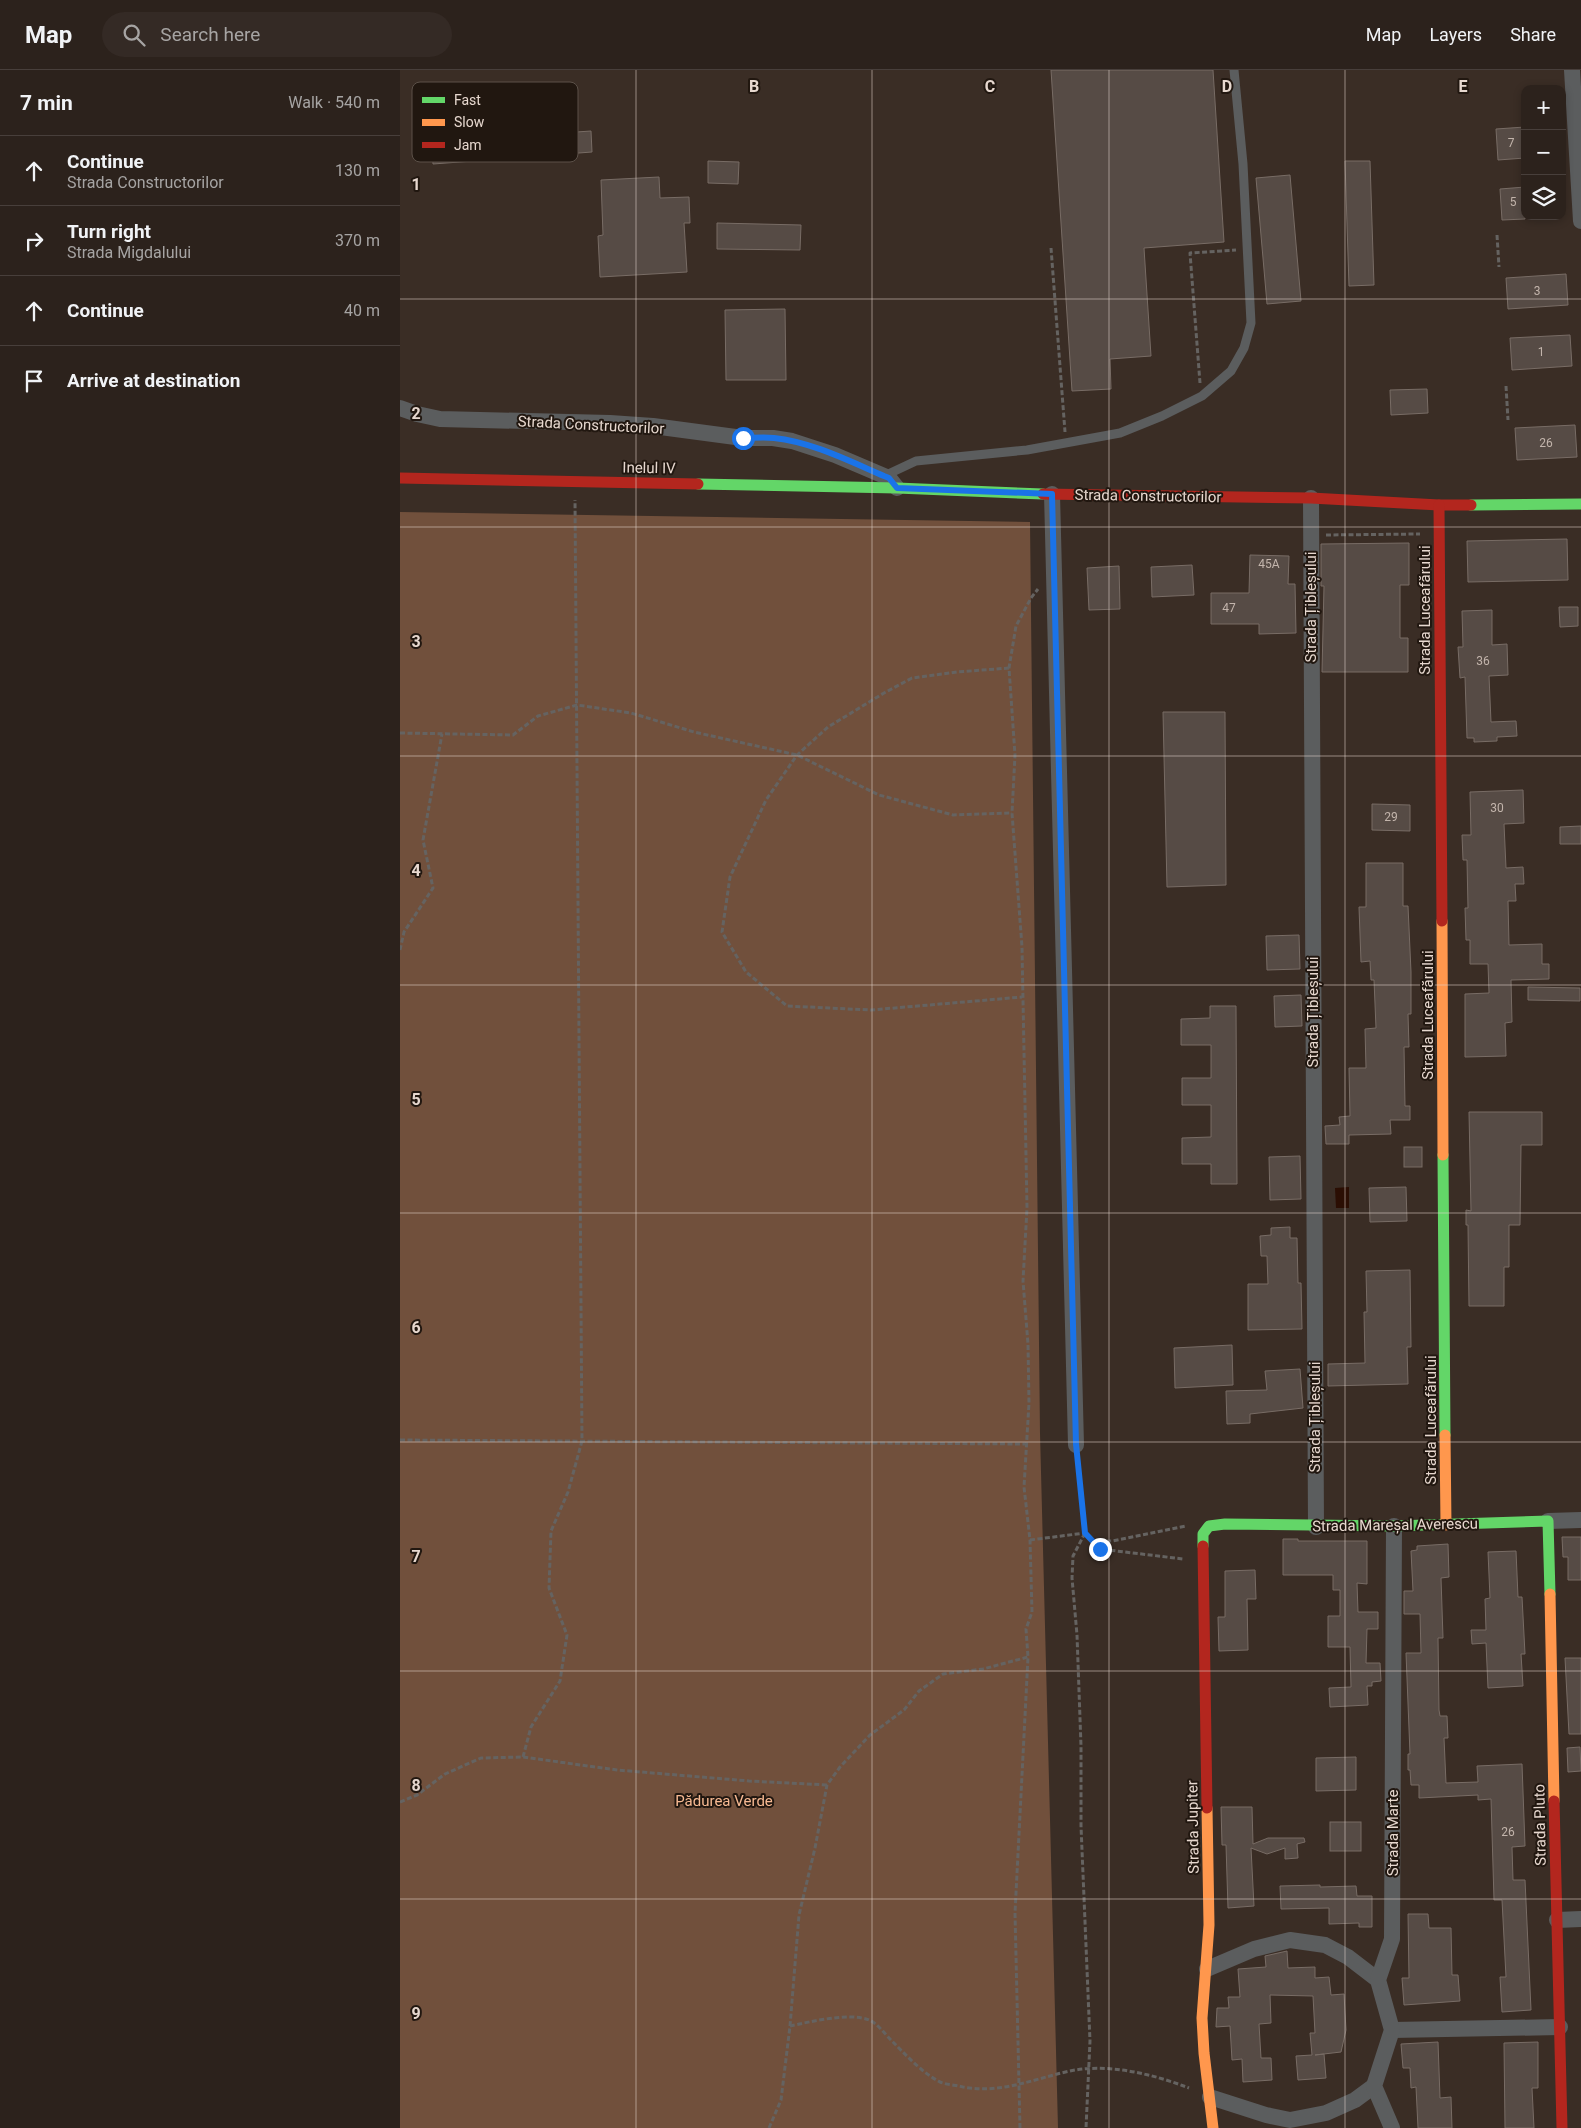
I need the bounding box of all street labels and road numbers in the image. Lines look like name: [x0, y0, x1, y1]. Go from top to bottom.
street label: Strada Constructorilor: [517, 412, 665, 438]
street label: Inelul IV: [622, 459, 676, 477]
street label: Strada Constructorilor: [1074, 486, 1222, 506]
street label: Strada Luceafărului: [1416, 545, 1434, 675]
street label: Strada Țibleșului: [1302, 551, 1320, 663]
street label: Strada Luceafărului: [1419, 950, 1437, 1080]
street label: Strada Țibleșului: [1304, 956, 1322, 1068]
street label: Strada Luceafărului: [1422, 1355, 1440, 1485]
street label: Strada Țibleșului: [1306, 1361, 1324, 1473]
street label: Strada Mareșal Averescu: [1312, 1515, 1478, 1535]
street label: Strada Jupiter: [1183, 1780, 1203, 1874]
street label: Strada Pluto: [1530, 1784, 1550, 1866]
street label: Strada Marte: [1384, 1790, 1402, 1876]

